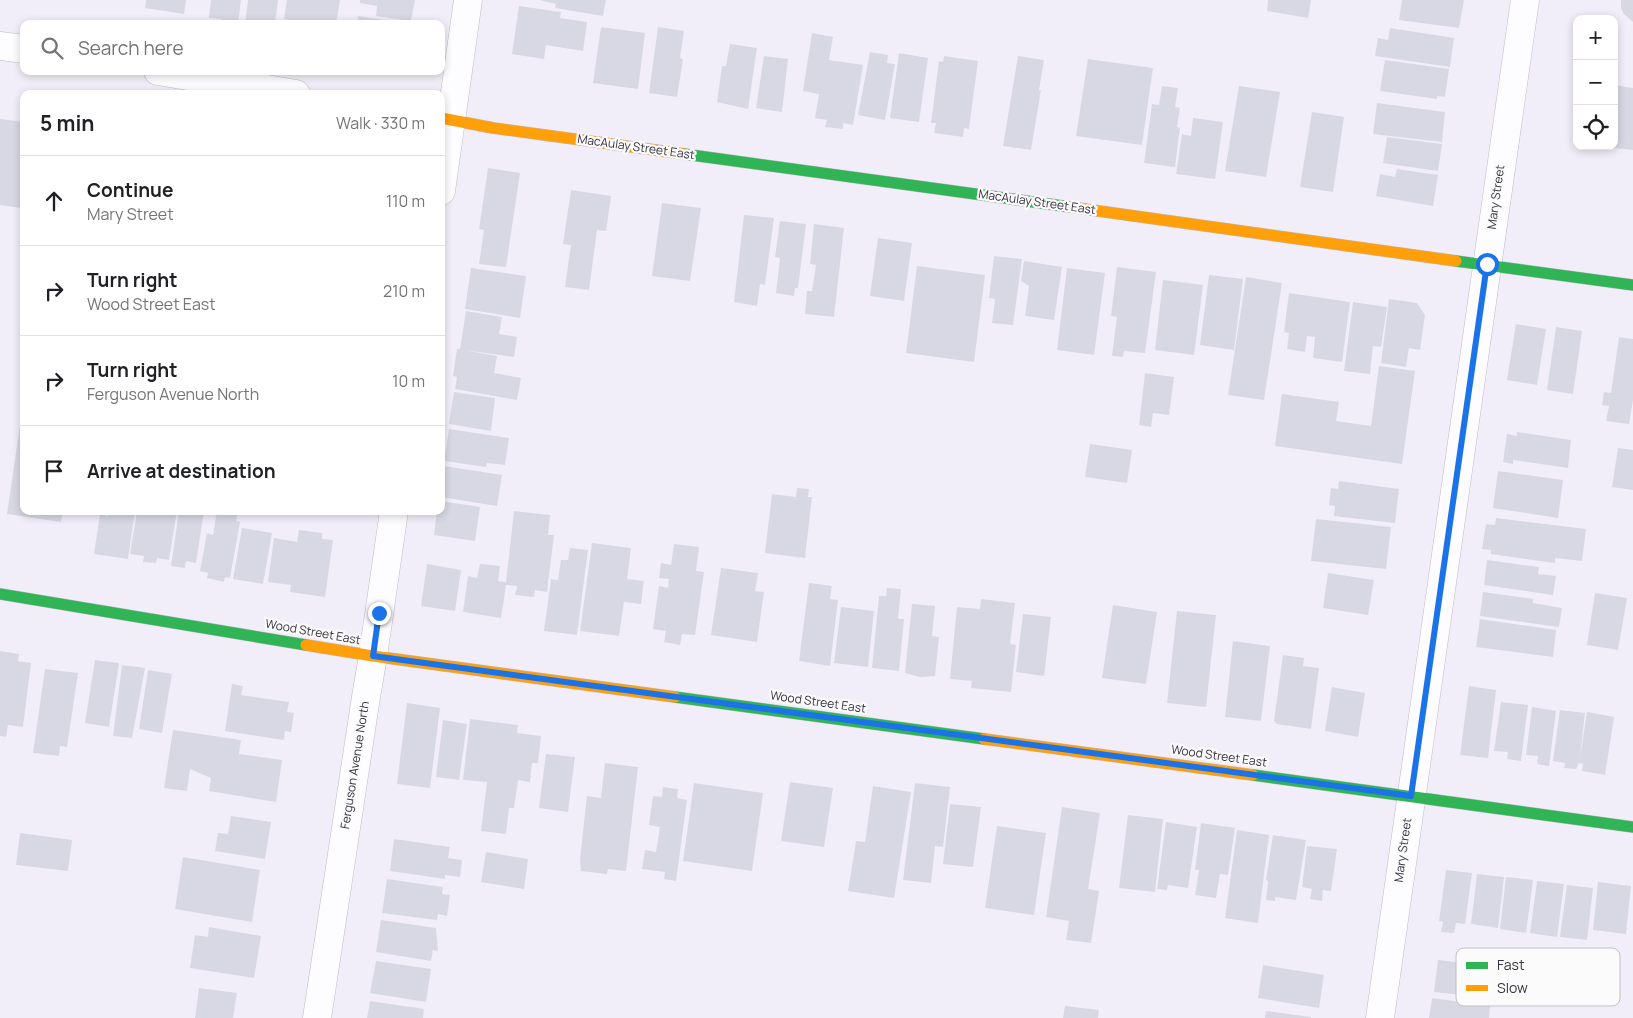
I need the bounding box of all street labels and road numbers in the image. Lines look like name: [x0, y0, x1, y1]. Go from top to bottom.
street label: MacAulay Street East: [576, 130, 696, 163]
street label: Mary Street: [1483, 163, 1508, 230]
street label: MacAulay Street East: [977, 185, 1097, 218]
street label: Wood Street East: [264, 615, 362, 648]
street label: Wood Street East: [769, 686, 867, 717]
street label: Ferguson Avenue North: [336, 700, 373, 830]
street label: Wood Street East: [1170, 740, 1268, 771]
street label: Mary Street: [1390, 816, 1415, 883]

